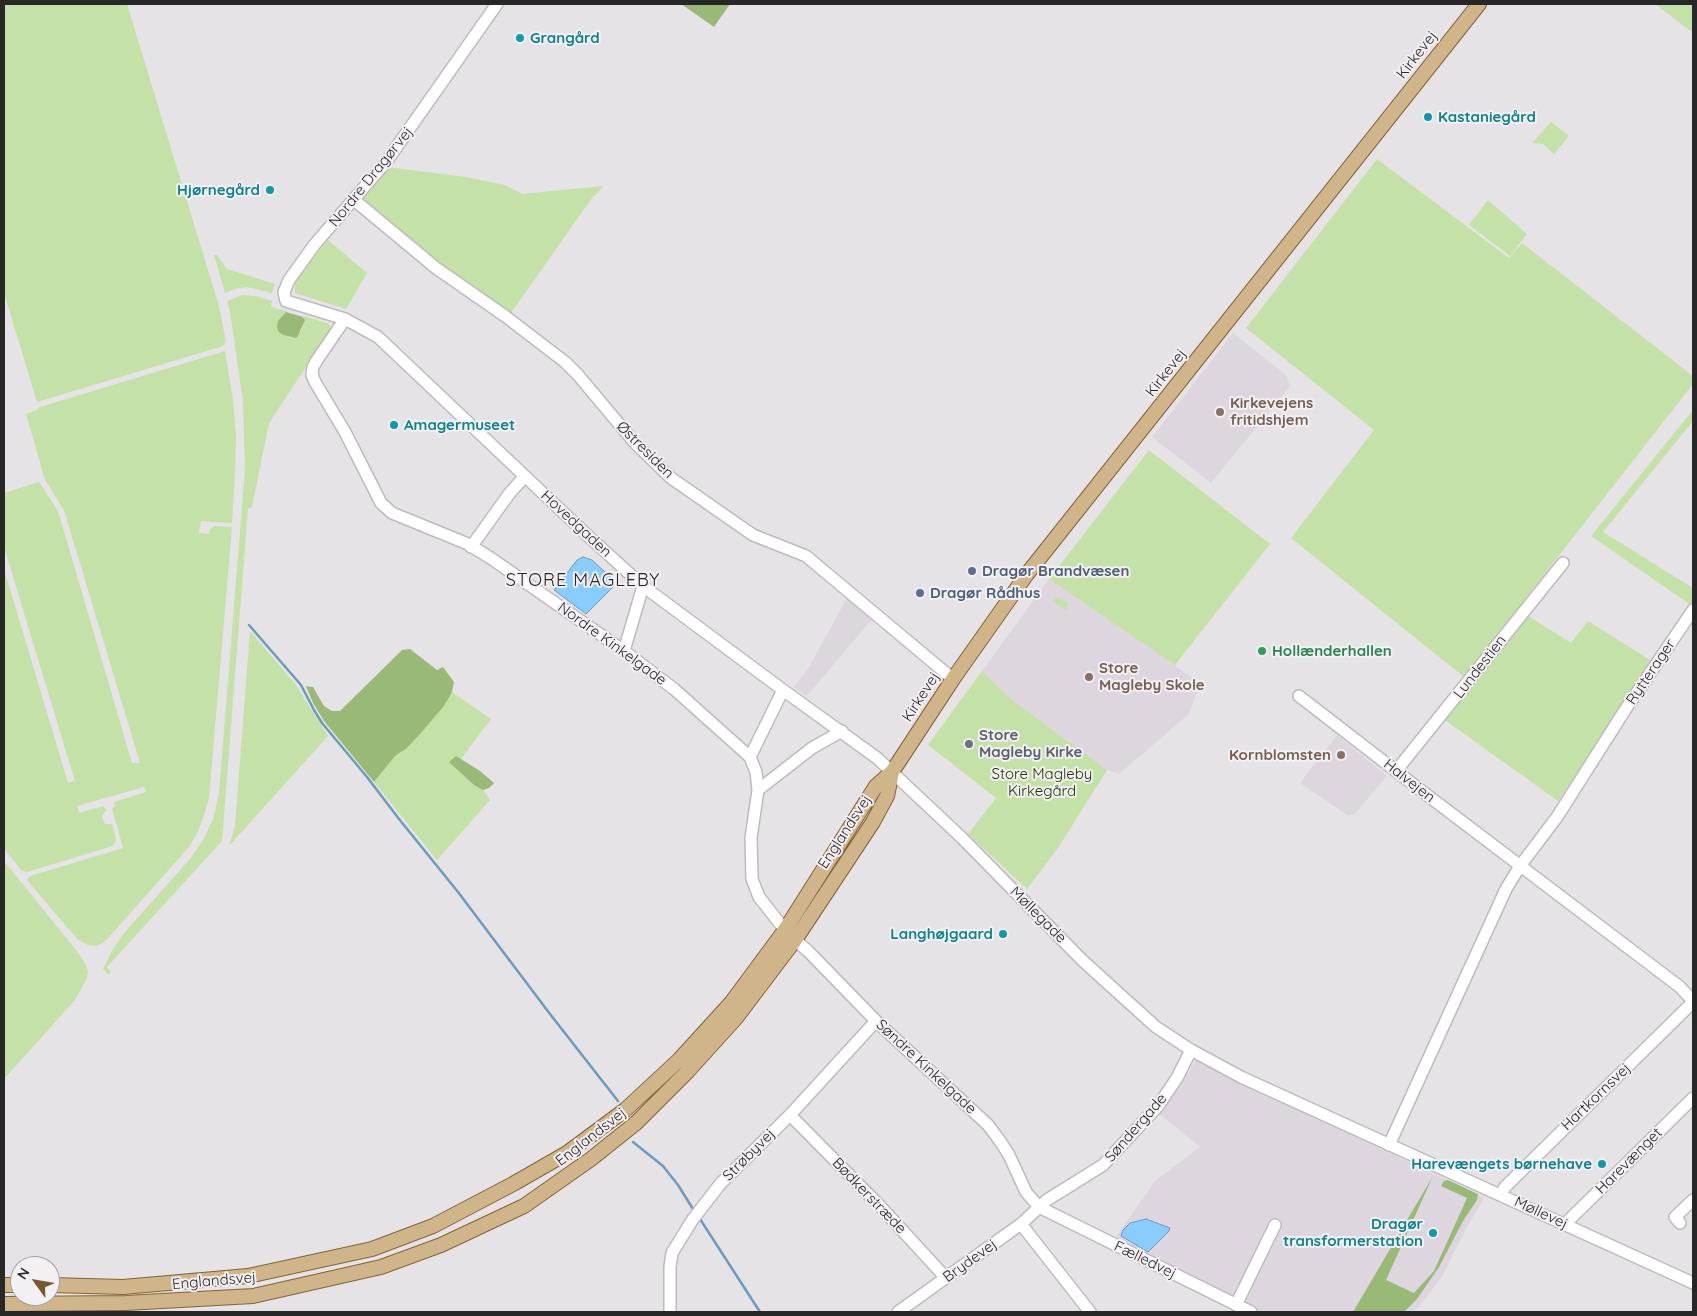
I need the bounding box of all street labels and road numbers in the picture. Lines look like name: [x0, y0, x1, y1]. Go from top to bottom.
street label: Kirkevej: [1393, 28, 1441, 82]
street label: Nordre Dragørvej: [325, 123, 417, 231]
street label: Kirkevej: [1142, 346, 1190, 400]
street label: Østresiden: [613, 418, 677, 482]
street label: Hovedgaden: [537, 487, 615, 561]
street label: Nordre Kinkelgade: [554, 599, 670, 689]
street label: Lundestien: [1450, 632, 1510, 702]
street label: Rytterager: [1623, 636, 1679, 708]
street label: Kirkevej: [898, 669, 944, 725]
street label: Halvejen: [1380, 755, 1438, 807]
street label: Englandsvej: [815, 792, 875, 872]
street label: Møllegade: [1006, 883, 1070, 947]
street label: Søndre Kinkelgade: [872, 1016, 980, 1118]
street label: Hartkornsvej: [1558, 1059, 1634, 1135]
street label: Søndergade: [1101, 1090, 1171, 1166]
street label: Englandsvej: [552, 1104, 630, 1170]
street label: Harevænget: [1592, 1124, 1666, 1198]
street label: Strøbyvej: [719, 1125, 779, 1185]
street label: Bødkerstræde: [828, 1154, 910, 1238]
street label: Møllevej: [1511, 1193, 1571, 1233]
street label: Brydevej: [940, 1236, 1000, 1286]
street label: Fælledvej: [1111, 1237, 1179, 1283]
street label: Englandsvej: [171, 1268, 257, 1294]

